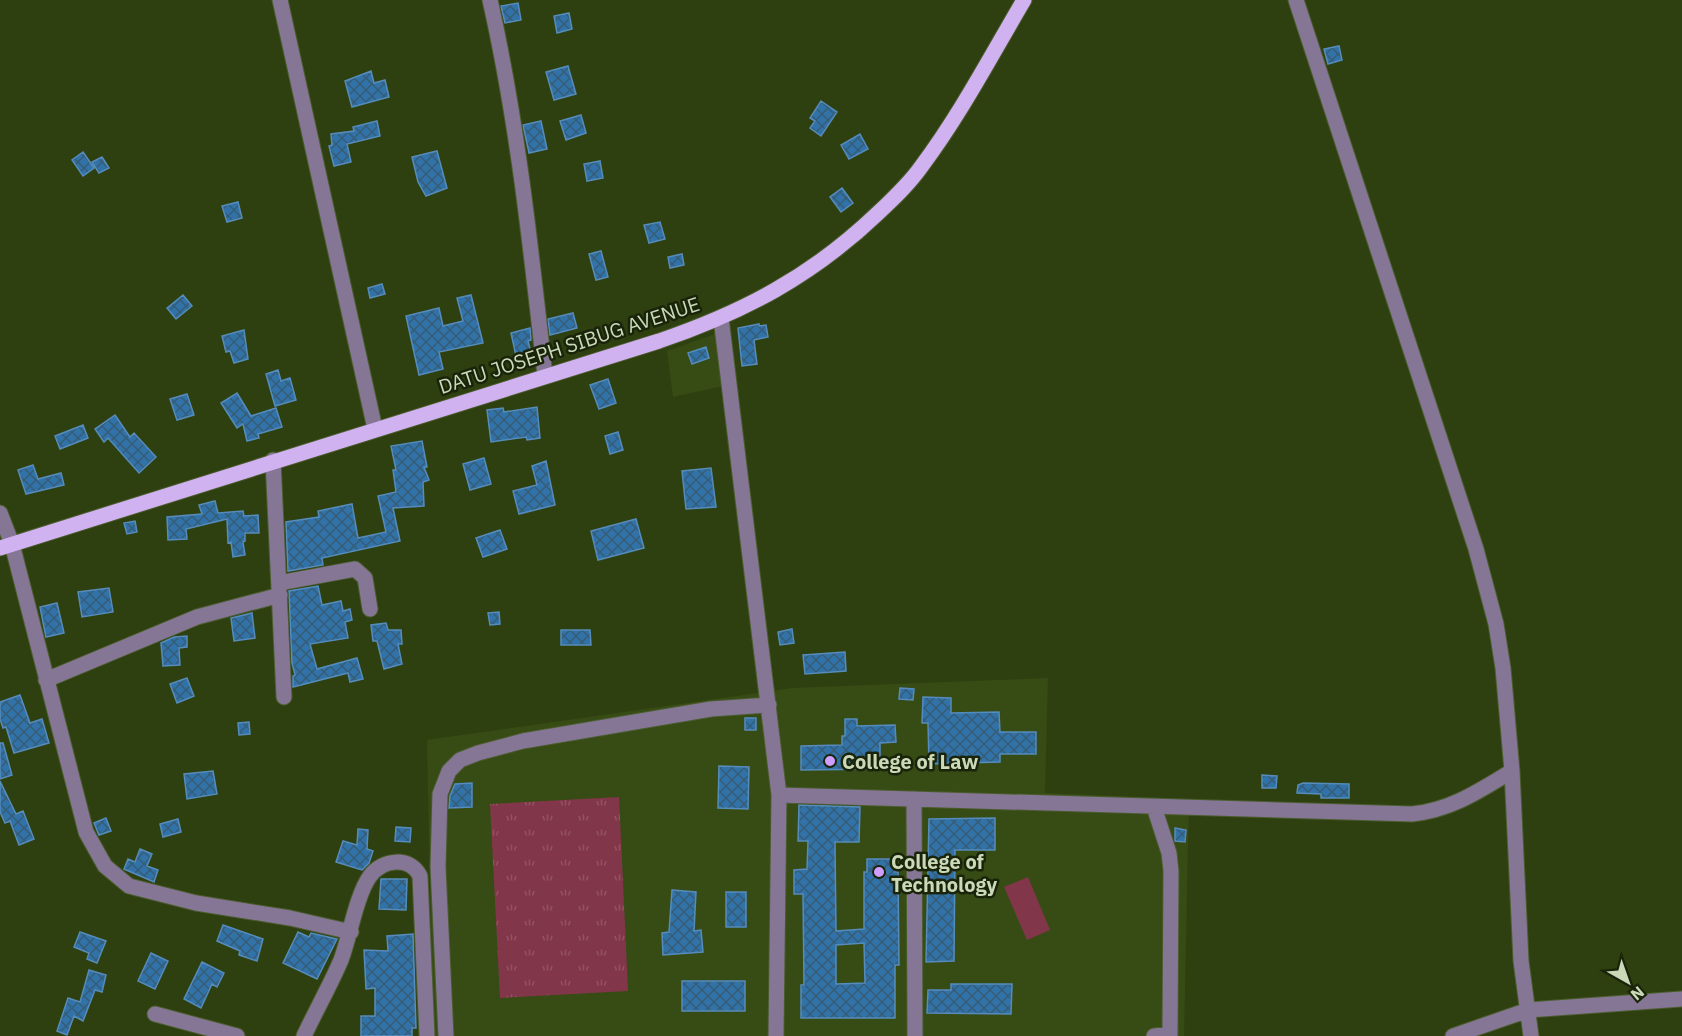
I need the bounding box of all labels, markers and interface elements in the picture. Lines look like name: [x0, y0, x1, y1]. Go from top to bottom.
street label: DATU JOSEPH SIBUG AVENUE: [435, 290, 703, 400]
place label: College of Law: [842, 748, 978, 775]
marker: College of Law: [823, 754, 837, 768]
place label: College of Technology: [891, 848, 998, 898]
marker: College of Technology: [872, 865, 886, 879]
north arrow: [1598, 952, 1658, 1012]
text: N: [1627, 982, 1649, 1005]

